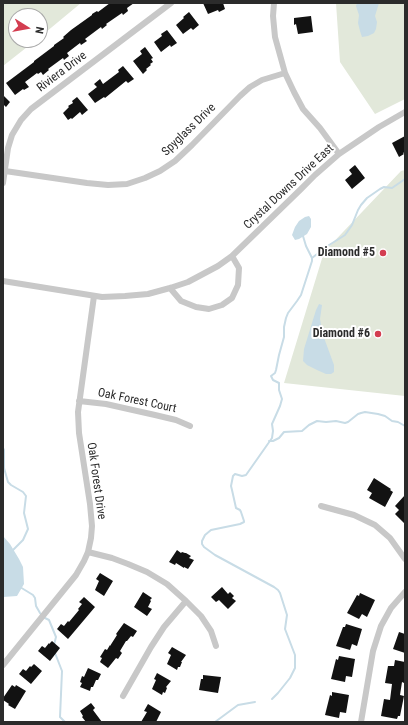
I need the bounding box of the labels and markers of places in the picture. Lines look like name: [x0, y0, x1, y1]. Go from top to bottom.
place label: Diamond #5: [318, 246, 375, 260]
marker: Diamond #5: [378, 248, 388, 258]
place label: Diamond #6: [313, 327, 370, 341]
marker: Diamond #6: [373, 329, 383, 339]

